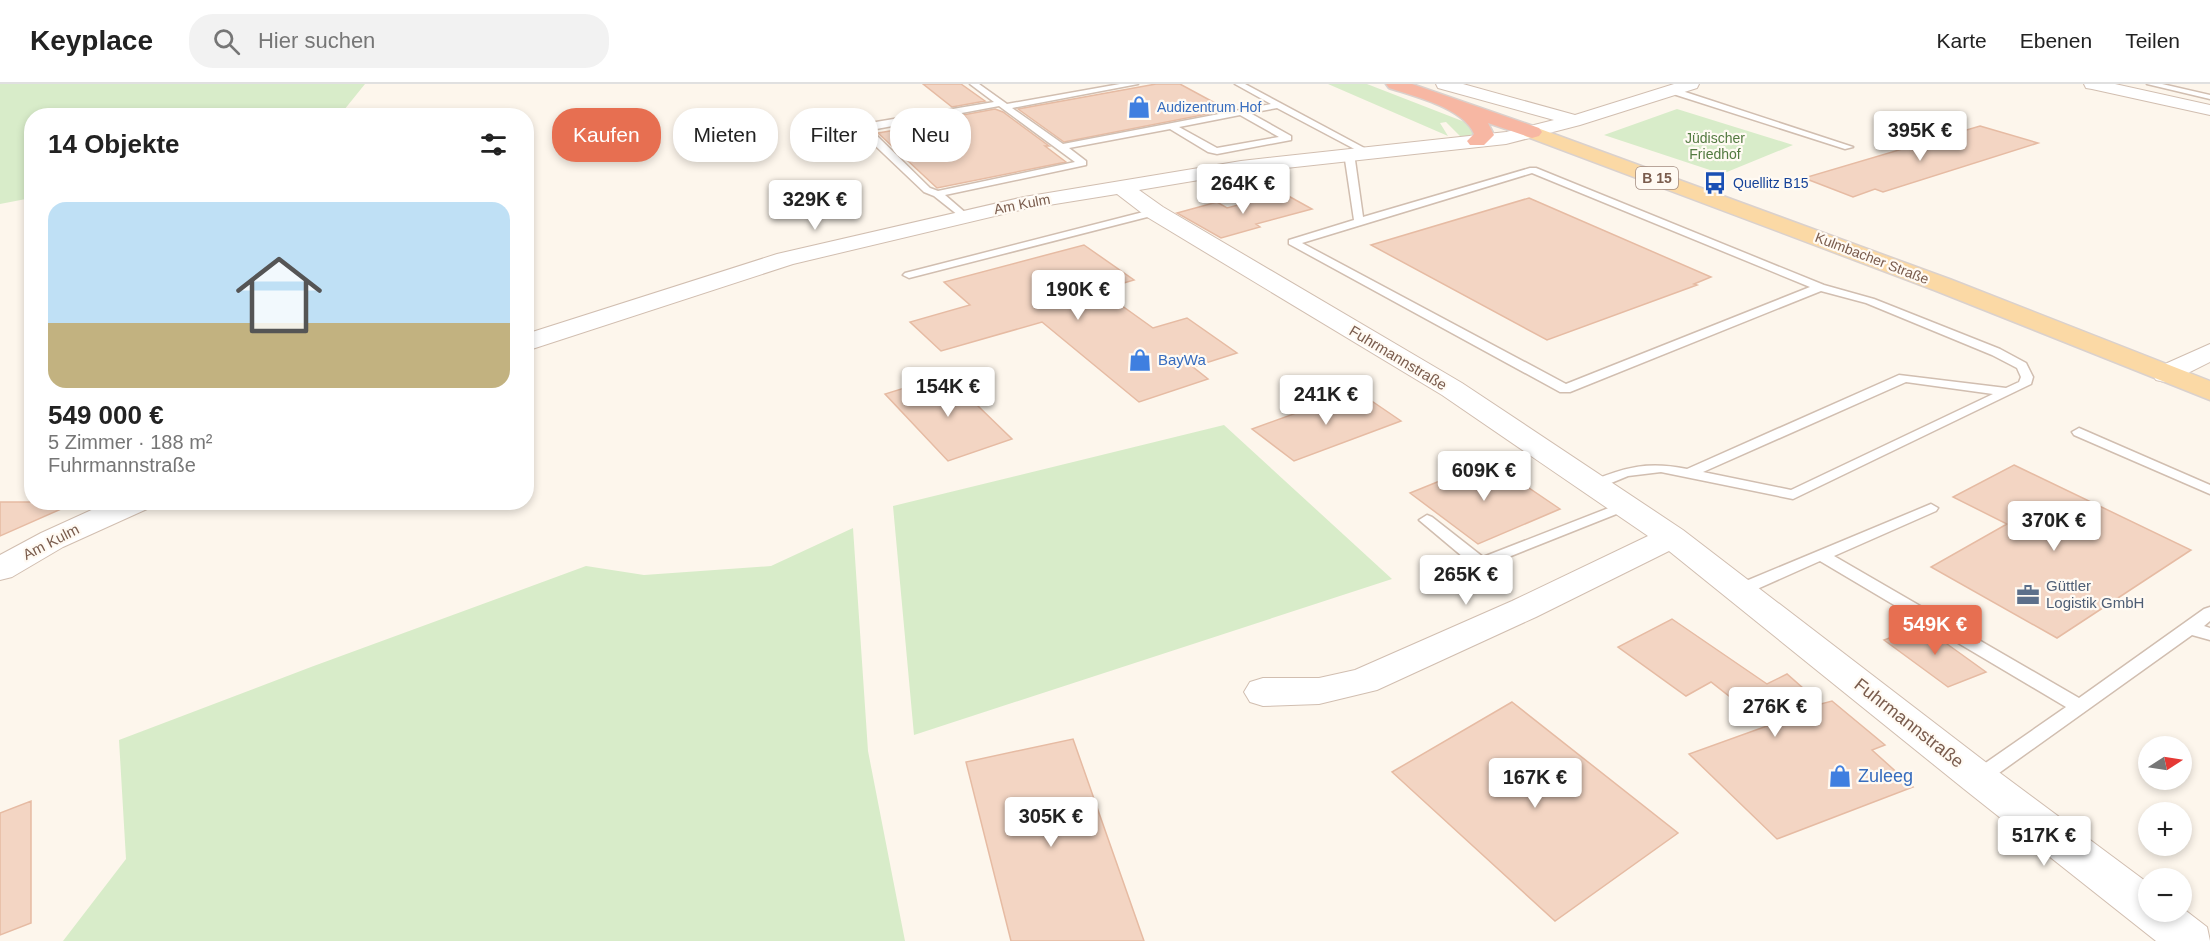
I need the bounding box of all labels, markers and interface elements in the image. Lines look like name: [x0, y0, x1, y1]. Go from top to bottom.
search box: [189, 14, 609, 68]
text: Keyplace: [30, 25, 153, 56]
icon: search: [210, 25, 243, 58]
text: Hier suchen: [258, 28, 375, 53]
text: Karte: [1937, 29, 1987, 52]
text: Ebenen: [2020, 29, 2092, 52]
text: Teilen: [2125, 29, 2180, 52]
shop icon: Audizentrum Hof: [1126, 94, 1152, 120]
place label: Audizentrum Hof: [1157, 99, 1261, 115]
chip: Kaufen: [552, 108, 661, 162]
chip: Mieten: [673, 108, 778, 162]
chip: Filter: [790, 108, 878, 162]
chip: Neu: [890, 108, 971, 162]
pin: 395K €: [1871, 111, 1969, 162]
text: 395K €: [1888, 119, 1952, 141]
icon: filters: [477, 128, 510, 161]
text: 14 Objekte: [48, 129, 180, 159]
park label: Jüdischer Friedhof: [1685, 130, 1745, 162]
pin: 264K €: [1194, 164, 1292, 215]
road number: B 15: [1636, 167, 1678, 189]
bus stop icon: Quellitz B15: [1702, 170, 1728, 196]
text: 264K €: [1211, 172, 1275, 194]
place label: Quellitz B15: [1733, 175, 1809, 191]
pin: 329K €: [766, 180, 864, 231]
text: 329K €: [783, 188, 847, 210]
street label: Am Kulm: [993, 191, 1051, 217]
street label: Kulmbacher Straße: [1813, 229, 1931, 287]
icon: home: [225, 241, 333, 349]
pin: 190K €: [1029, 270, 1127, 321]
text: 190K €: [1046, 278, 1110, 300]
street label: Fuhrmannstraße: [1346, 322, 1450, 393]
shop icon: BayWa: [1127, 347, 1153, 373]
place label: BayWa: [1158, 351, 1206, 368]
pin: 154K €: [899, 367, 997, 418]
text: 154K €: [916, 375, 980, 397]
pin: 241K €: [1277, 375, 1375, 426]
text: 241K €: [1294, 383, 1358, 405]
text: 549 000 €: [48, 400, 164, 430]
text: 5 Zimmer · 188 m²: [48, 431, 212, 453]
pin: 609K €: [1435, 451, 1533, 502]
text: Fuhrmannstraße: [48, 454, 196, 476]
text: 609K €: [1452, 459, 1516, 481]
pin: 370K €: [2005, 501, 2103, 552]
text: 370K €: [2022, 509, 2086, 531]
street label: Am Kulm: [20, 520, 82, 563]
pin: 265K €: [1417, 555, 1515, 606]
text: 265K €: [1434, 563, 1498, 585]
place label: Güttler Logistik GmbH: [2046, 577, 2144, 611]
office icon: Güttler Logistik GmbH: [2015, 582, 2041, 608]
pin: 549K €: [1886, 605, 1984, 656]
text: 549K €: [1903, 613, 1967, 635]
street label: Fuhrmannstraße: [1850, 674, 1968, 772]
pin: 276K €: [1726, 687, 1824, 738]
text: 276K €: [1743, 695, 1807, 717]
north arrow: [2138, 736, 2192, 790]
map controls: [2138, 736, 2192, 922]
pin: 167K €: [1486, 758, 1584, 809]
shop icon: Zuleeg: [1827, 763, 1853, 789]
text: 167K €: [1503, 766, 1567, 788]
place label: Zuleeg: [1858, 766, 1913, 786]
pin: 305K €: [1002, 797, 1100, 848]
button: +: [2138, 802, 2192, 856]
text: 305K €: [1019, 805, 1083, 827]
pin: 517K €: [1995, 816, 2093, 867]
text: 517K €: [2012, 824, 2076, 846]
button: −: [2138, 868, 2192, 922]

